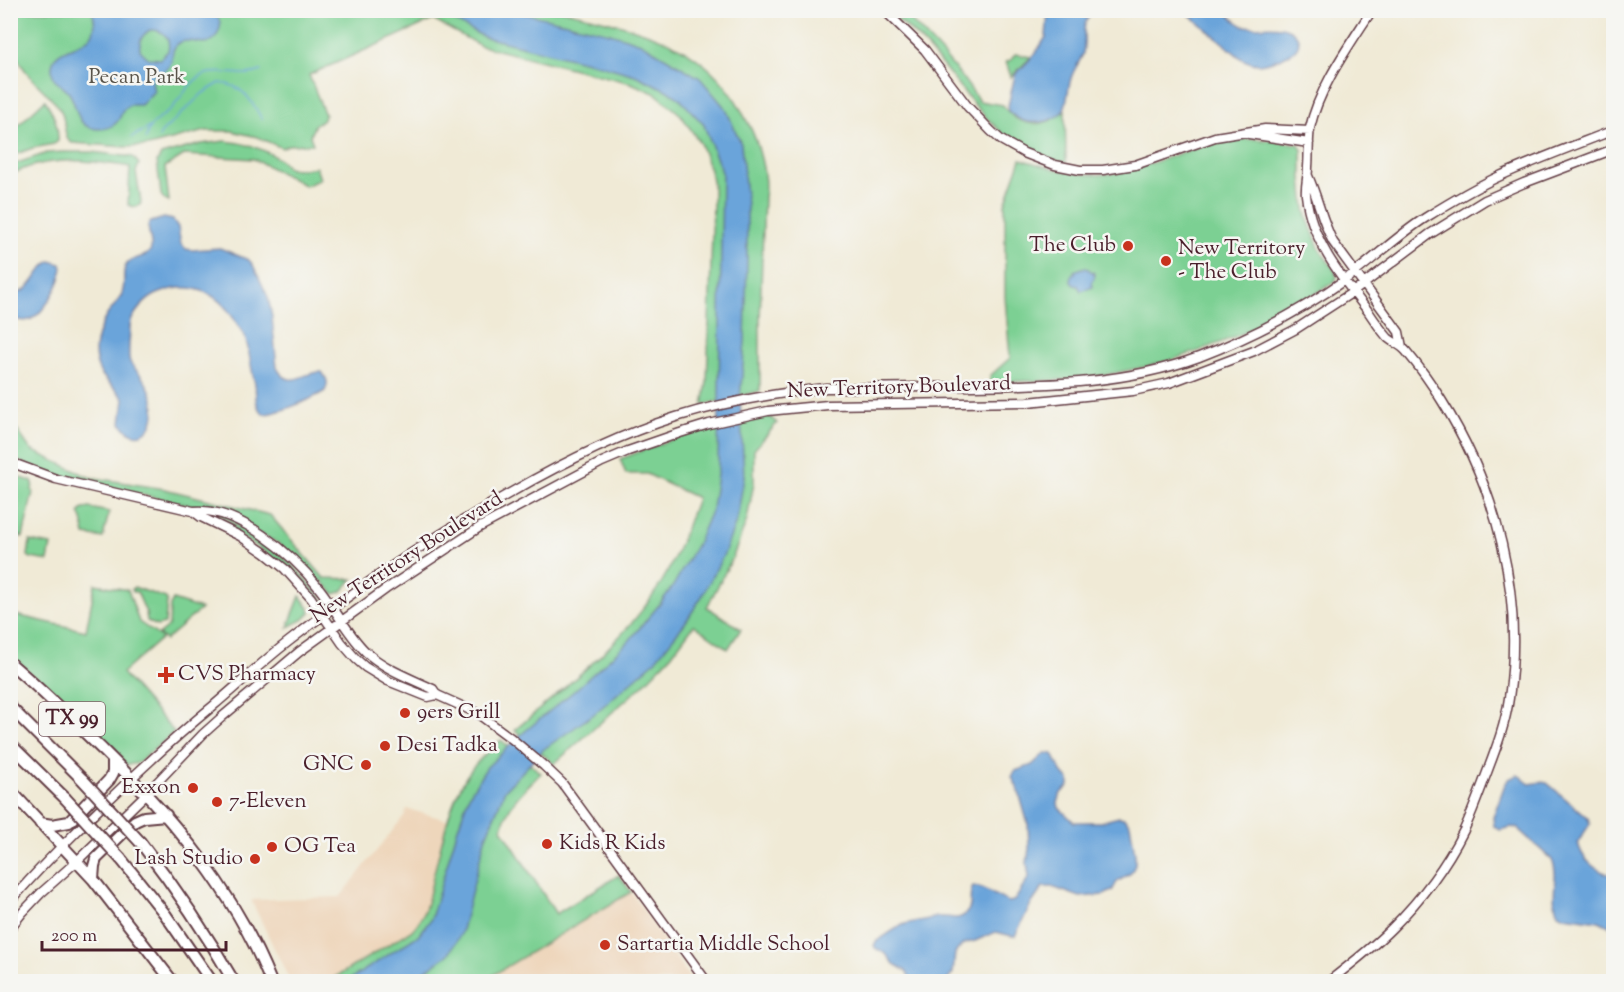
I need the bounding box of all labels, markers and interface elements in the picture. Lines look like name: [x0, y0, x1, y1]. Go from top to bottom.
park label: Pecan Park: [89, 63, 186, 93]
place label: The Club: [1029, 231, 1116, 261]
place label: New Territory - The Club: [1178, 234, 1306, 288]
marker: The Club: [1121, 239, 1135, 253]
marker: New Territory - The Club: [1159, 254, 1173, 268]
street label: New Territory Boulevard: [787, 369, 1012, 407]
street label: New Territory Boulevard: [305, 484, 509, 632]
place label: CVS Pharmacy: [178, 660, 316, 690]
marker: CVS Pharmacy: [159, 668, 173, 682]
place label: 9ers Grill: [417, 698, 500, 728]
road number: TX 99: [39, 702, 105, 736]
marker: 9ers Grill: [398, 706, 412, 720]
place label: Desi Tadka: [397, 731, 498, 761]
marker: Desi Tadka: [378, 739, 392, 753]
place label: GNC: [303, 750, 354, 780]
marker: GNC: [359, 758, 373, 772]
place label: Exxon: [122, 773, 181, 803]
marker: Exxon: [186, 781, 200, 795]
place label: 7-Eleven: [229, 787, 307, 817]
marker: 7-Eleven: [210, 795, 224, 809]
place label: Kids R Kids: [559, 829, 665, 859]
place label: OG Tea: [284, 832, 356, 862]
marker: Kids R Kids: [540, 837, 554, 851]
marker: OG Tea: [265, 840, 279, 854]
place label: Lash Studio: [135, 844, 243, 874]
marker: Lash Studio: [248, 852, 262, 866]
scale bar: [42, 914, 226, 952]
text: 200 m: [51, 924, 97, 950]
place label: Sartartia Middle School: [617, 930, 830, 960]
marker: Sartartia Middle School: [598, 938, 612, 952]

